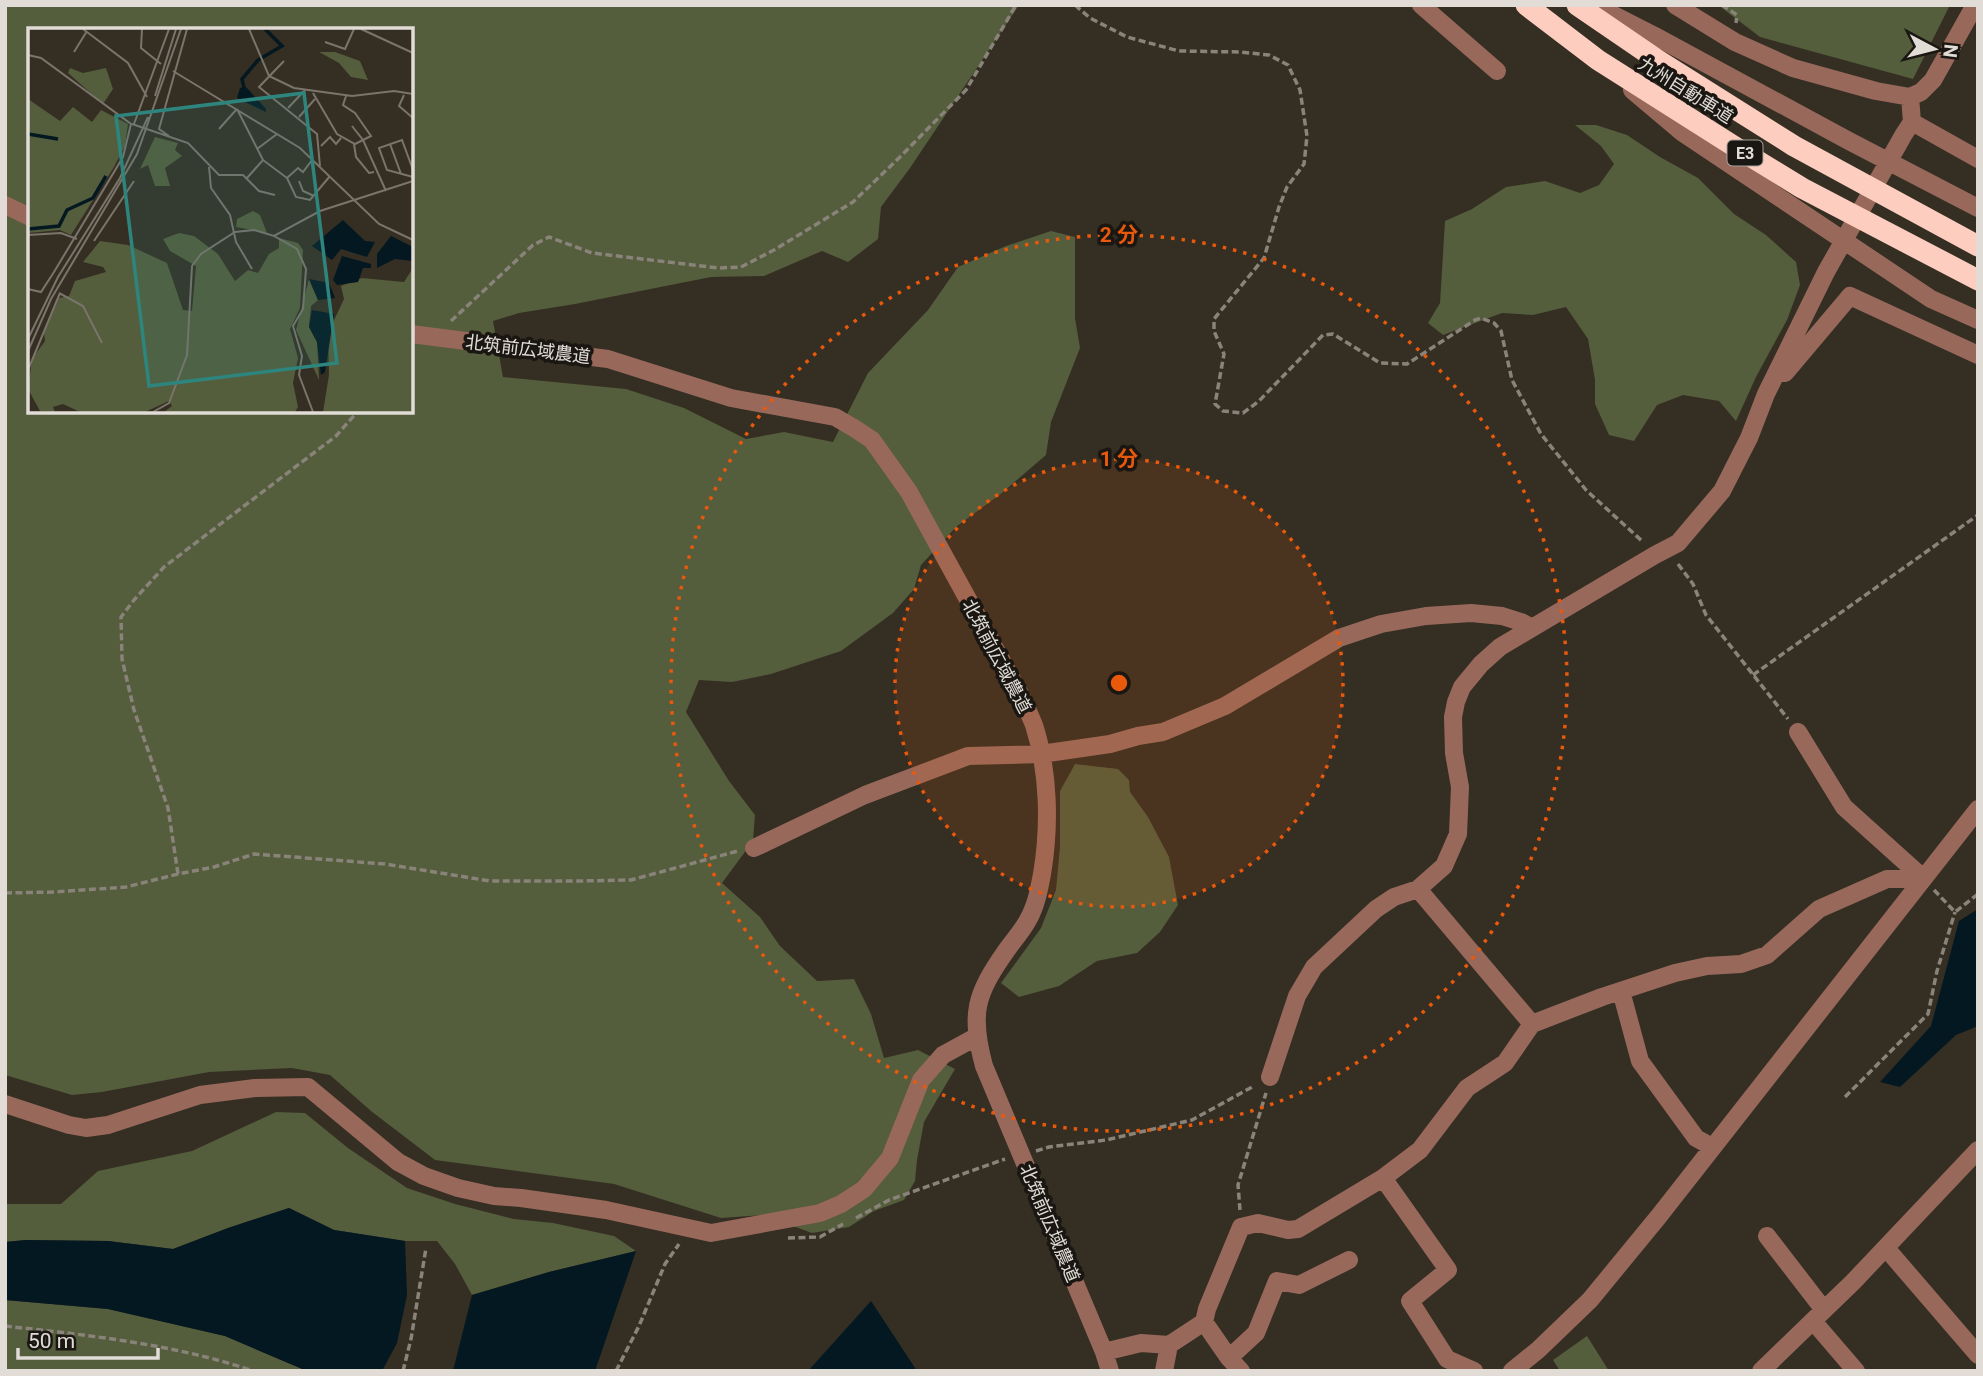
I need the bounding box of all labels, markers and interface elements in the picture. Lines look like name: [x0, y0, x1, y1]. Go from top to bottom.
north arrow: [1899, 14, 1969, 84]
inset map: [28, 28, 413, 413]
text: N: [1938, 43, 1963, 59]
street label: 九州自動車道: [1635, 52, 1737, 128]
road number: E3: [1728, 140, 1762, 166]
text: 2 分: [1100, 223, 1138, 247]
street label: 北筑前広域農道: [464, 331, 592, 367]
text: 1 分: [1100, 447, 1138, 471]
street label: 北筑前広域農道: [958, 595, 1036, 717]
centre of rings: [1107, 671, 1131, 695]
street label: 北筑前広域農道: [1016, 1161, 1084, 1285]
scale bar: [18, 1316, 158, 1360]
text: 50 m: [28, 1329, 75, 1353]

